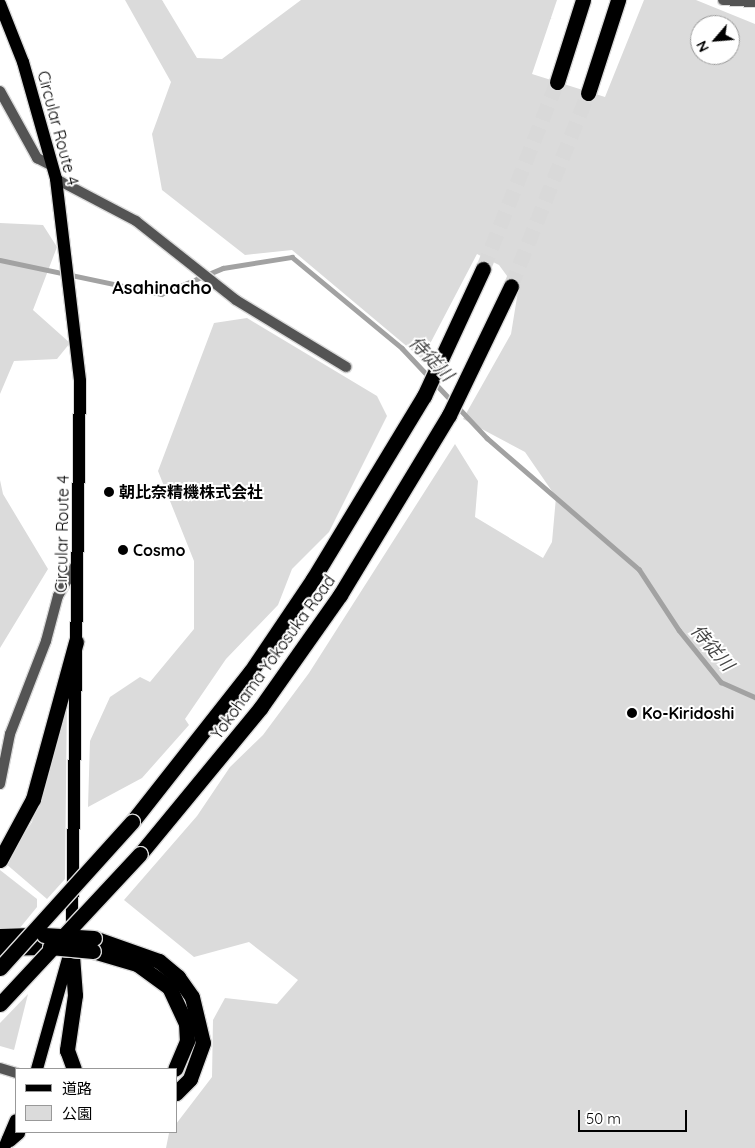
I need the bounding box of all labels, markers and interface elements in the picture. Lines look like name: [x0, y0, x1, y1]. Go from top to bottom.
north arrow: [690, 15, 740, 65]
text: N: [692, 38, 713, 55]
street label: Circular Route 4: [34, 69, 82, 187]
district label: Asahinacho: [112, 277, 212, 299]
water label: 侍従川: [404, 332, 458, 386]
street label: Circular Route 4: [51, 475, 73, 593]
place label: 朝比奈精機株式会社: [119, 482, 263, 502]
marker: 朝比奈精機株式会社: [103, 486, 115, 498]
place label: Cosmo: [133, 540, 185, 560]
marker: Cosmo: [117, 544, 129, 556]
street label: Yokohama Yokosuka Road: [207, 571, 339, 743]
water label: 侍従川: [686, 621, 738, 675]
place label: Ko-Kiridoshi: [642, 703, 734, 723]
marker: Ko-Kiridoshi: [626, 707, 638, 719]
legend: [15, 1068, 178, 1133]
text: 道路: [62, 1079, 92, 1098]
scale bar: [580, 1100, 689, 1132]
text: 公園: [62, 1104, 92, 1123]
text: 50 m: [586, 1109, 621, 1128]

